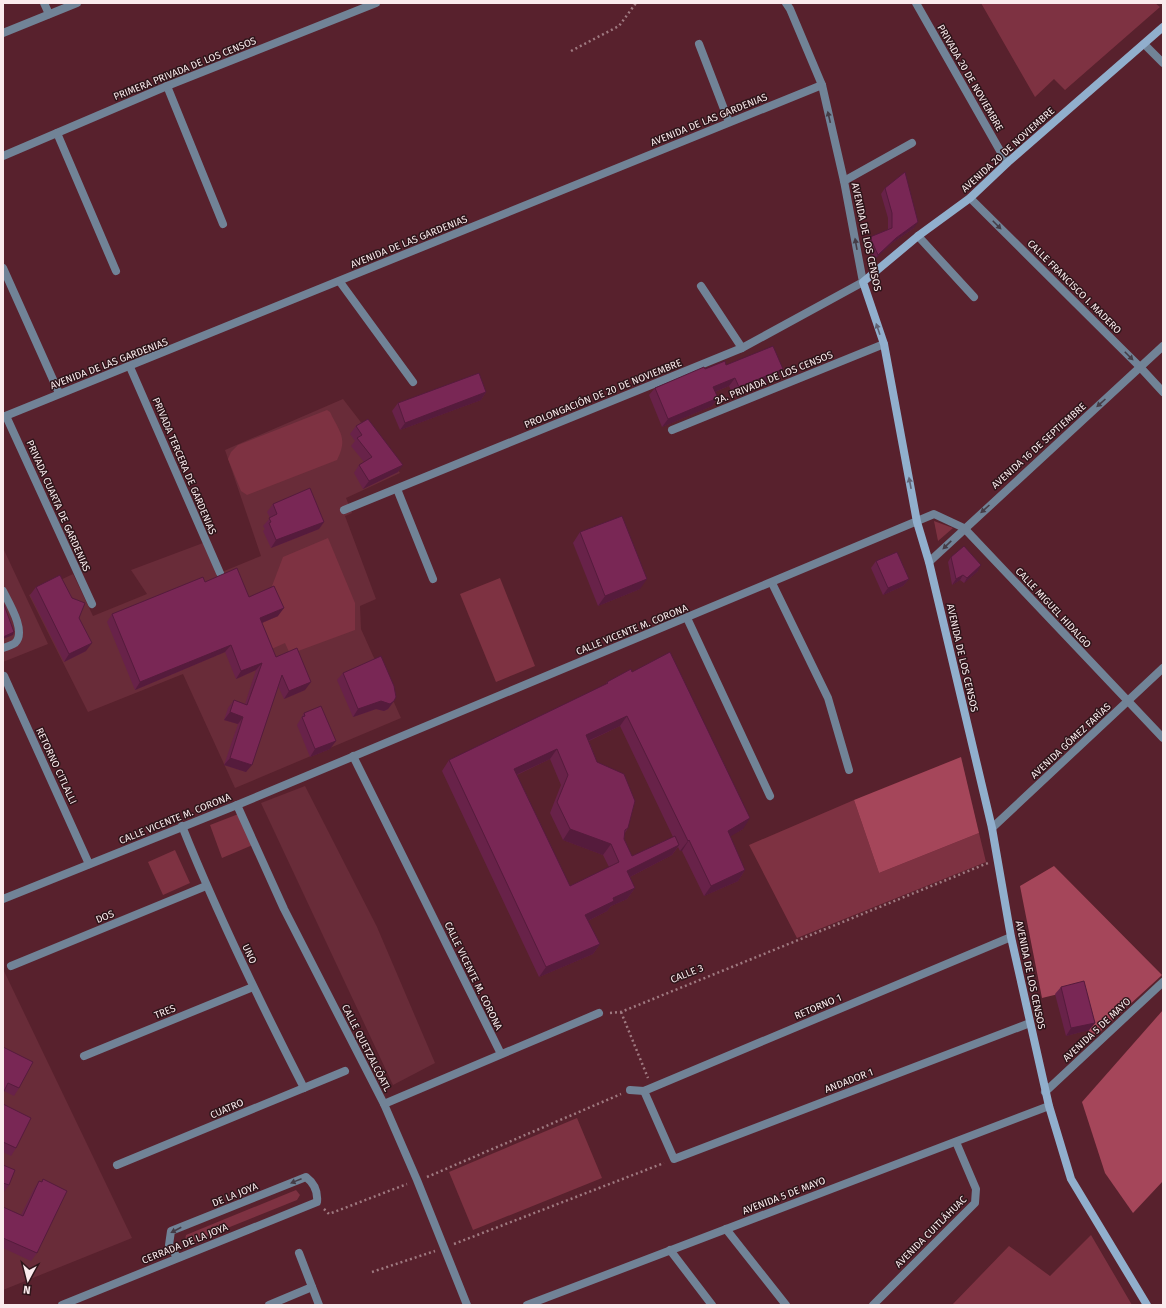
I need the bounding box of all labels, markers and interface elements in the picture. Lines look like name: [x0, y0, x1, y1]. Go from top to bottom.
street label: PRIVADA 20 DE NOVIEMBRE: [935, 23, 1005, 133]
street label: PRIMERA PRIVADA DE LOS CENSOS: [112, 35, 259, 103]
street label: AVENIDA DE LAS GARDENIAS: [649, 91, 770, 149]
street label: AVENIDA 20 DE NOVIEMBRE: [959, 105, 1057, 195]
one-way arrow: [826, 111, 832, 123]
street label: AVENIDA DE LOS CENSOS: [849, 182, 883, 293]
street label: AVENIDA DE LAS GARDENIAS: [349, 213, 470, 271]
one-way arrow: [992, 220, 1002, 230]
one-way arrow: [852, 238, 858, 250]
street label: CALLE FRANCISCO I. MADERO: [1025, 238, 1124, 337]
one-way arrow: [875, 322, 881, 334]
street label: AVENIDA DE LAS GARDENIAS: [48, 336, 170, 392]
street label: 2A. PRIVADA DE LOS CENSOS: [713, 349, 835, 407]
one-way arrow: [1124, 351, 1134, 361]
street label: PROLONGACIÓN DE 20 DE NOVIEMBRE: [522, 355, 683, 431]
street label: PRIVADA TERCERA DE GARDENIAS: [150, 396, 219, 537]
one-way arrow: [1097, 398, 1106, 407]
street label: AVENIDA 16 DE SEPTIEMBRE: [989, 400, 1089, 492]
street label: PRIVADA CUARTA DE GARDENIAS: [24, 438, 93, 574]
one-way arrow: [907, 477, 913, 489]
one-way arrow: [980, 505, 990, 514]
one-way arrow: [942, 540, 951, 549]
street label: CALLE MIGUEL HIDALGO: [1013, 565, 1093, 651]
street label: CALLE VICENTE M. CORONA: [574, 602, 690, 658]
street label: AVENIDA DE LOS CENSOS: [944, 603, 980, 714]
street label: AVENIDA GÓMEZ FARÍAS: [1027, 699, 1114, 781]
street label: RETORNO CITLALLI: [33, 726, 79, 806]
street label: CALLE VICENTE M. CORONA: [117, 791, 233, 847]
street label: DOS: [94, 908, 116, 926]
street label: CALLE VICENTE M. CORONA: [441, 920, 505, 1033]
street label: AVENIDA DE LOS CENSOS: [1013, 920, 1047, 1031]
street label: UNO: [239, 942, 259, 966]
street label: CALLE 3: [669, 962, 705, 986]
street label: RETORNO 1: [793, 992, 843, 1022]
street label: AVENIDA 5 DE MAYO: [1061, 995, 1133, 1064]
street label: CALLE QUETZALCÓATL: [339, 1001, 395, 1094]
street label: TRES: [153, 1002, 178, 1022]
street label: ANDADOR 1: [823, 1066, 875, 1096]
street label: CUATRO: [208, 1097, 246, 1121]
street label: AVENIDA 5 DE MAYO: [741, 1175, 827, 1217]
one-way arrow: [290, 1178, 302, 1184]
street label: DE LA JOYA: [210, 1180, 260, 1210]
street label: AVENIDA CUITLÁHUAC: [891, 1192, 970, 1270]
street label: CERRADA DE LA JOYA: [140, 1221, 230, 1267]
one-way arrow: [170, 1227, 182, 1233]
north arrow: [8, 1260, 48, 1300]
text: N: [22, 1283, 31, 1296]

